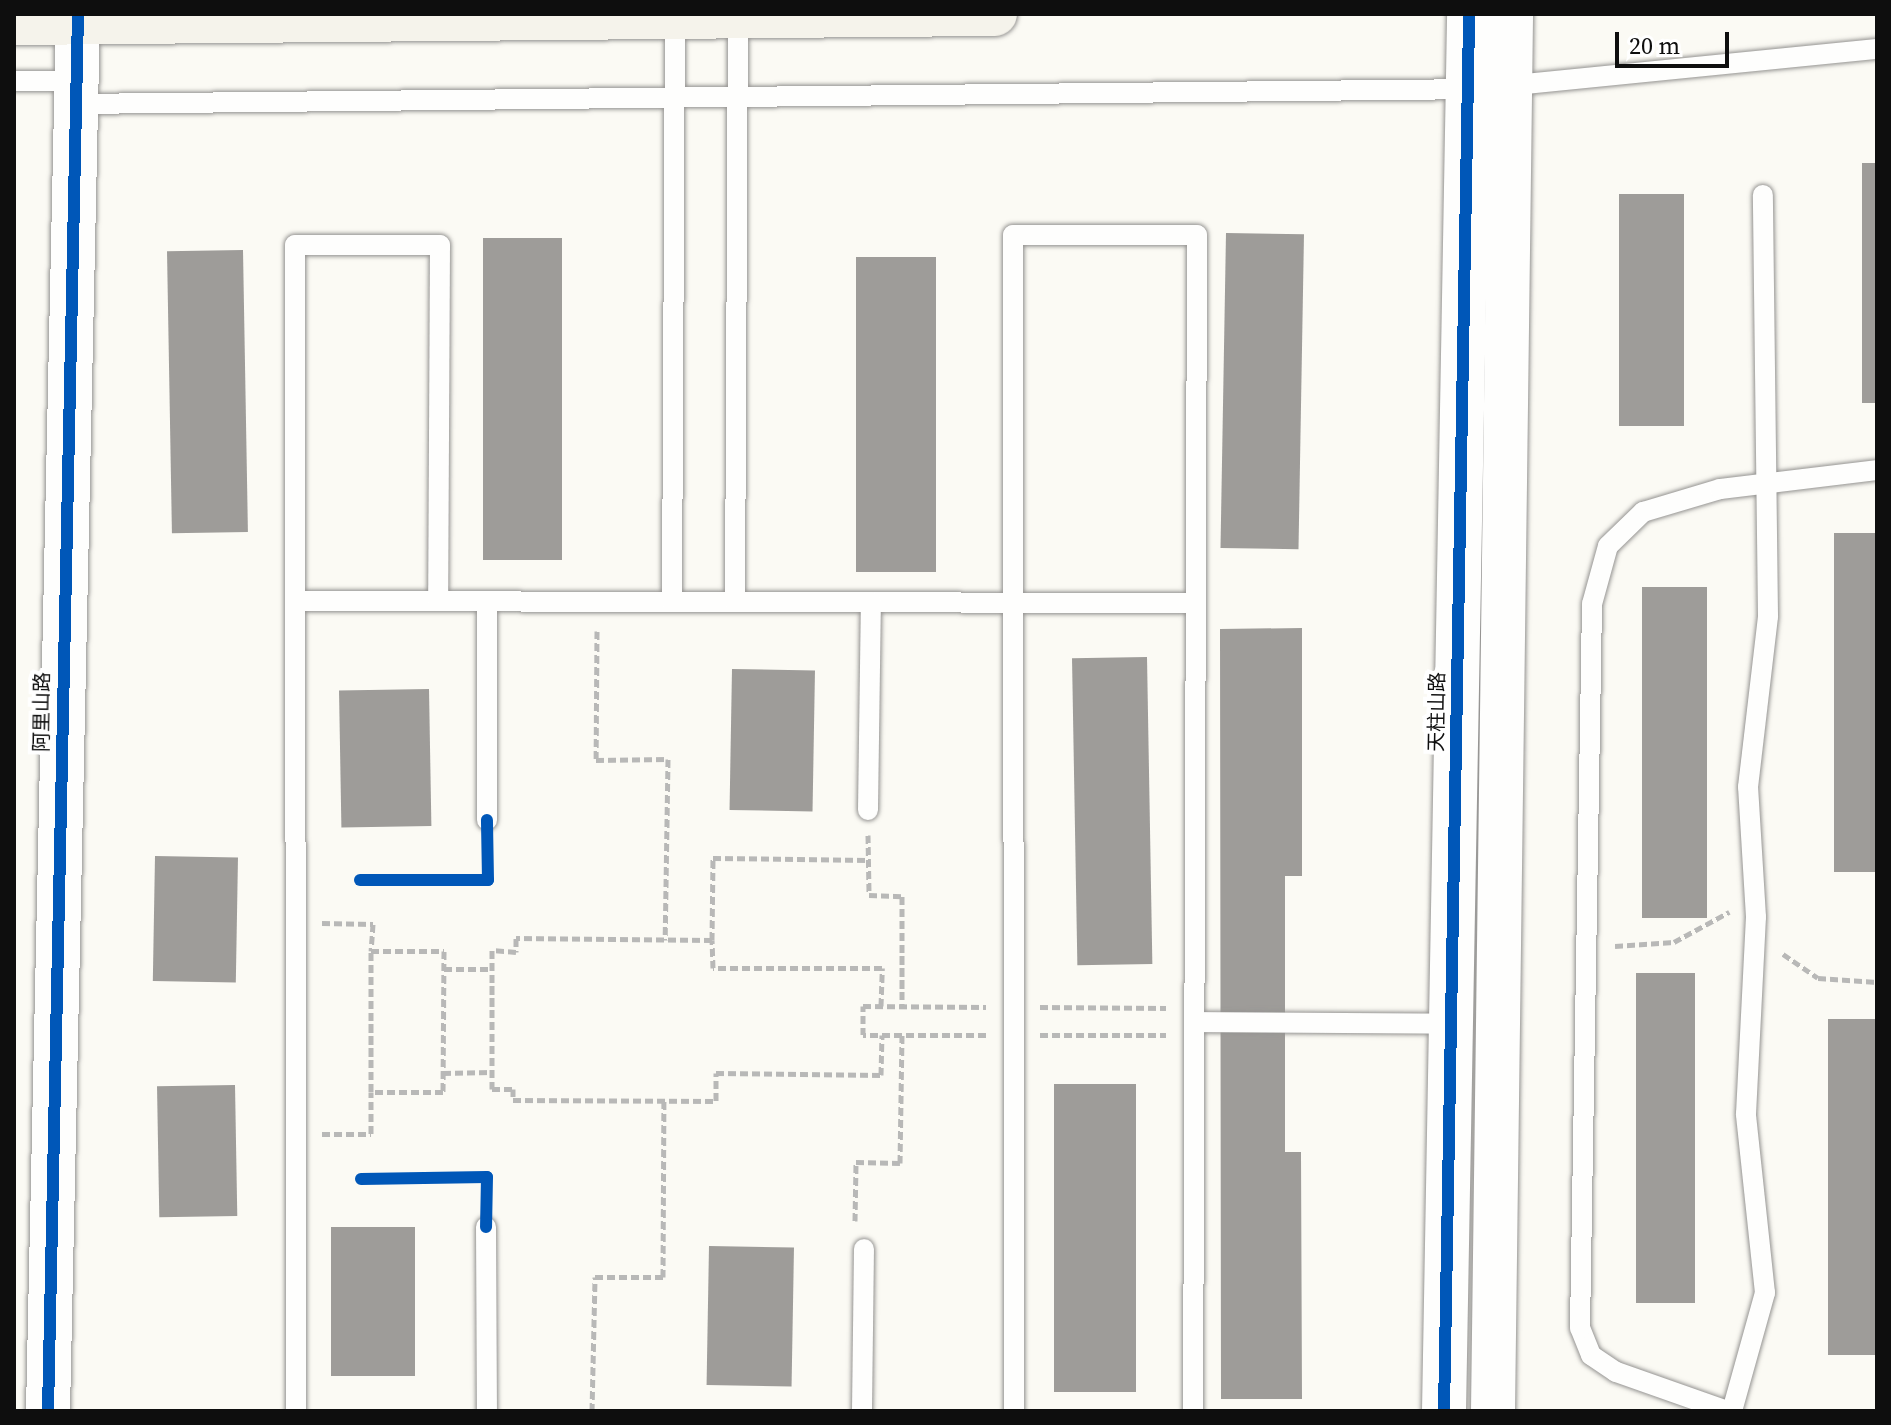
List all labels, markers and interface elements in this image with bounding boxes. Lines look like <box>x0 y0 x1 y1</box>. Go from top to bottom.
scale bar <box>1619 16 1733 66</box>
text: 20 m <box>1629 29 1680 62</box>
street label: 阿里山路 <box>29 672 55 752</box>
street label: 天柱山路 <box>1424 672 1450 752</box>

